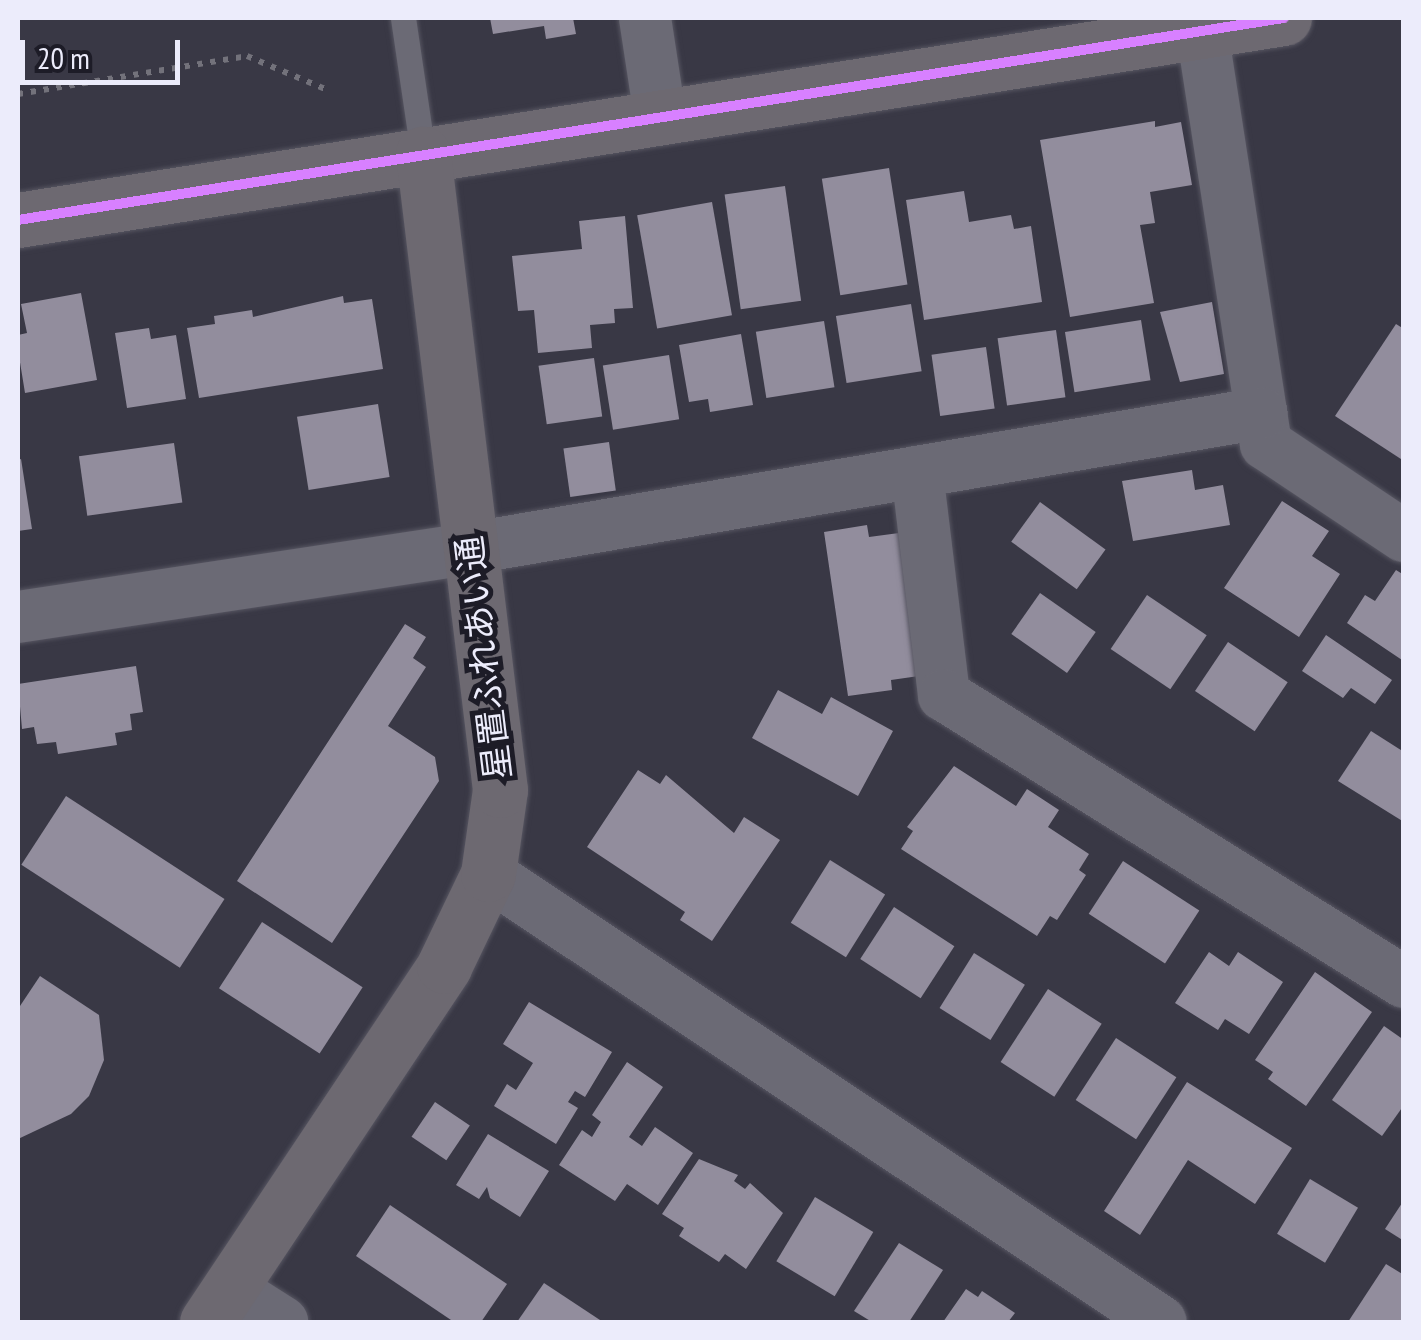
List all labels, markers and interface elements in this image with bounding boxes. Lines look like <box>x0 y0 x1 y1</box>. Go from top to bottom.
scale bar <box>25 20 185 82</box>
text: 20 m <box>37 38 90 77</box>
street label: 星置ふれあい通 <box>447 534 519 782</box>

